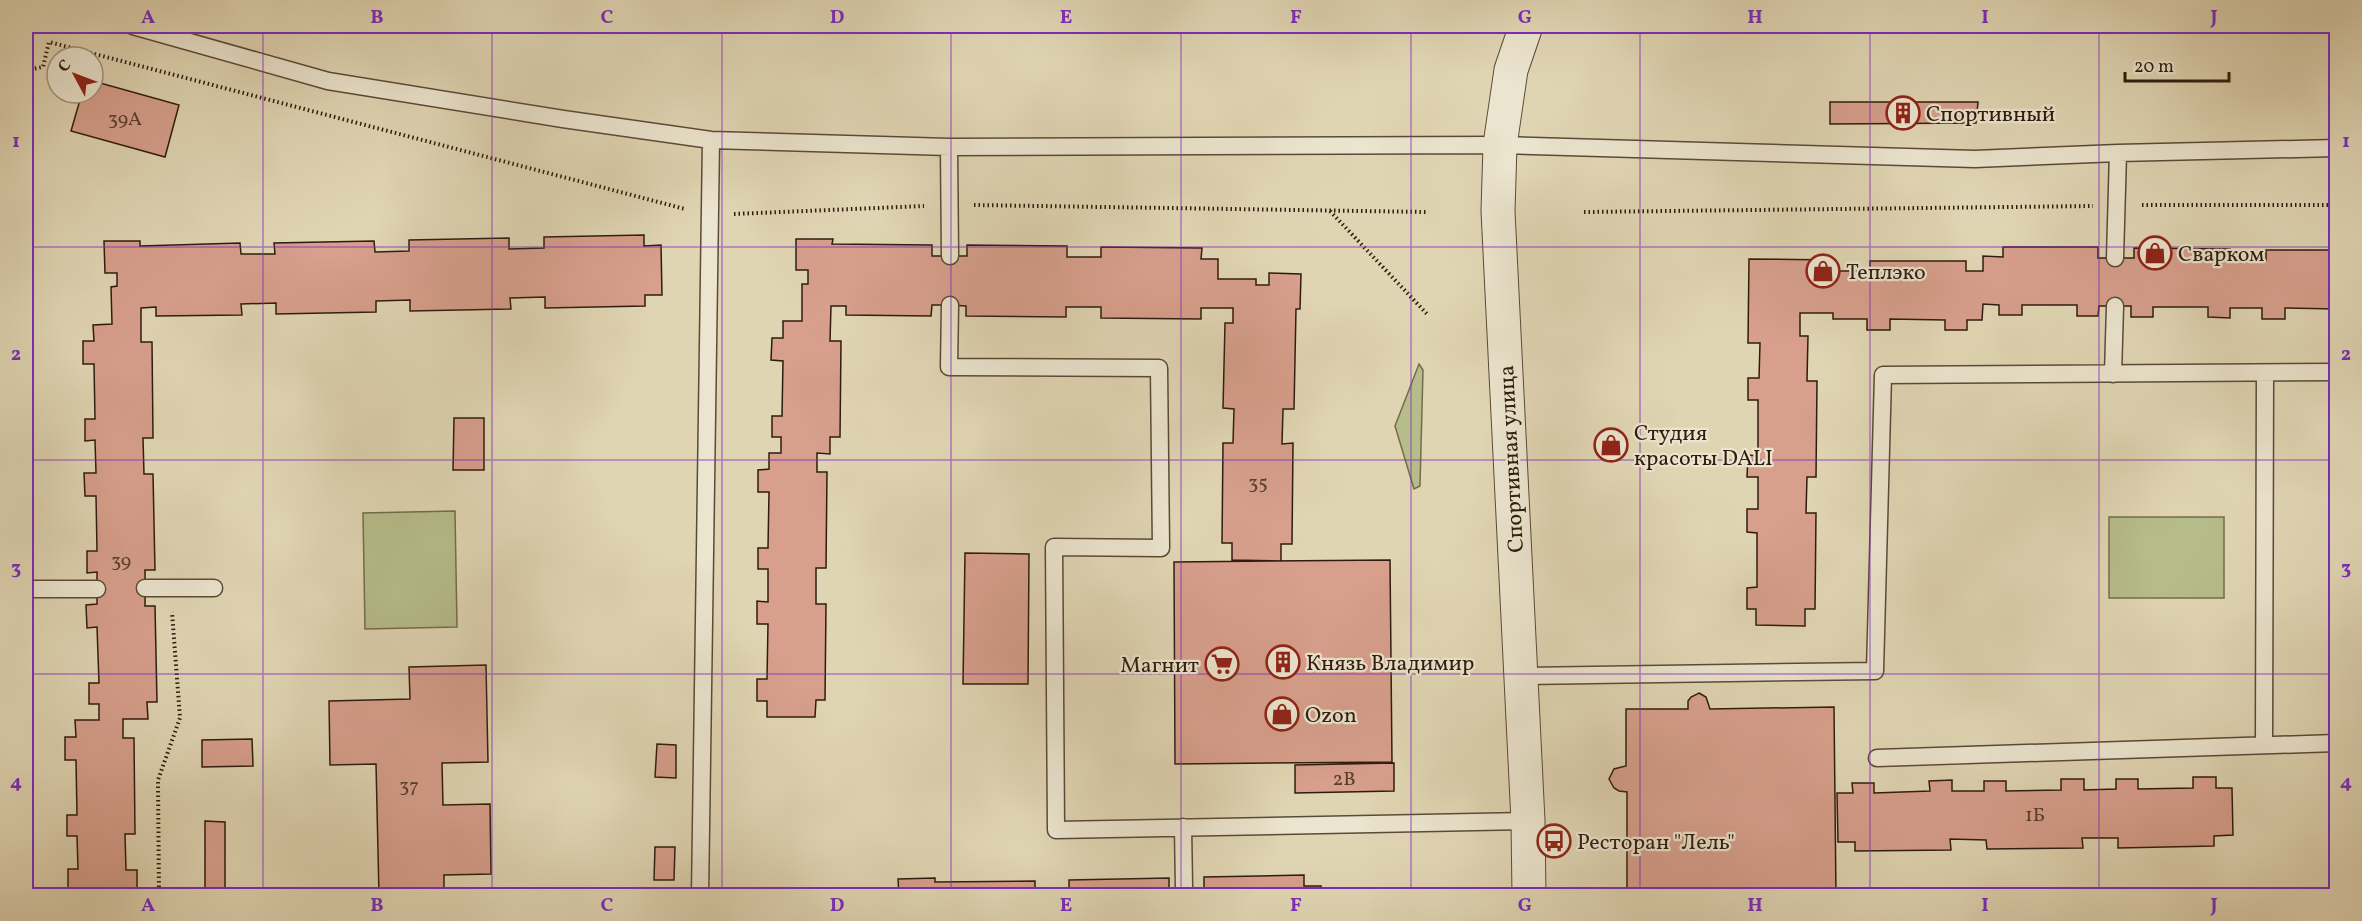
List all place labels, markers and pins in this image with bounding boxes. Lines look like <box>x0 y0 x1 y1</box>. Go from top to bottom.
building icon: Спортивный <box>1885 95 1921 131</box>
place label: Спортивный <box>1926 100 2055 131</box>
shop icon: Сварком <box>2137 235 2173 271</box>
place label: Сварком <box>2178 240 2264 271</box>
shop icon: Теплэко <box>1805 253 1841 289</box>
place label: Теплэко <box>1846 258 1926 289</box>
place label: Студия красоты DALI <box>1634 419 1773 475</box>
shop icon: Студия красоты DALI <box>1593 427 1629 463</box>
building icon: Князь Владимир <box>1265 644 1301 680</box>
supermarket icon: Магнит <box>1204 646 1240 682</box>
place label: Князь Владимир <box>1306 649 1474 680</box>
place label: Магнит <box>1120 651 1199 682</box>
shop icon: Ozon <box>1264 696 1300 732</box>
place label: Ozon <box>1305 701 1357 732</box>
bus stop icon: Ресторан "Лель" <box>1536 823 1572 859</box>
place label: Ресторан "Лель" <box>1577 828 1735 859</box>

